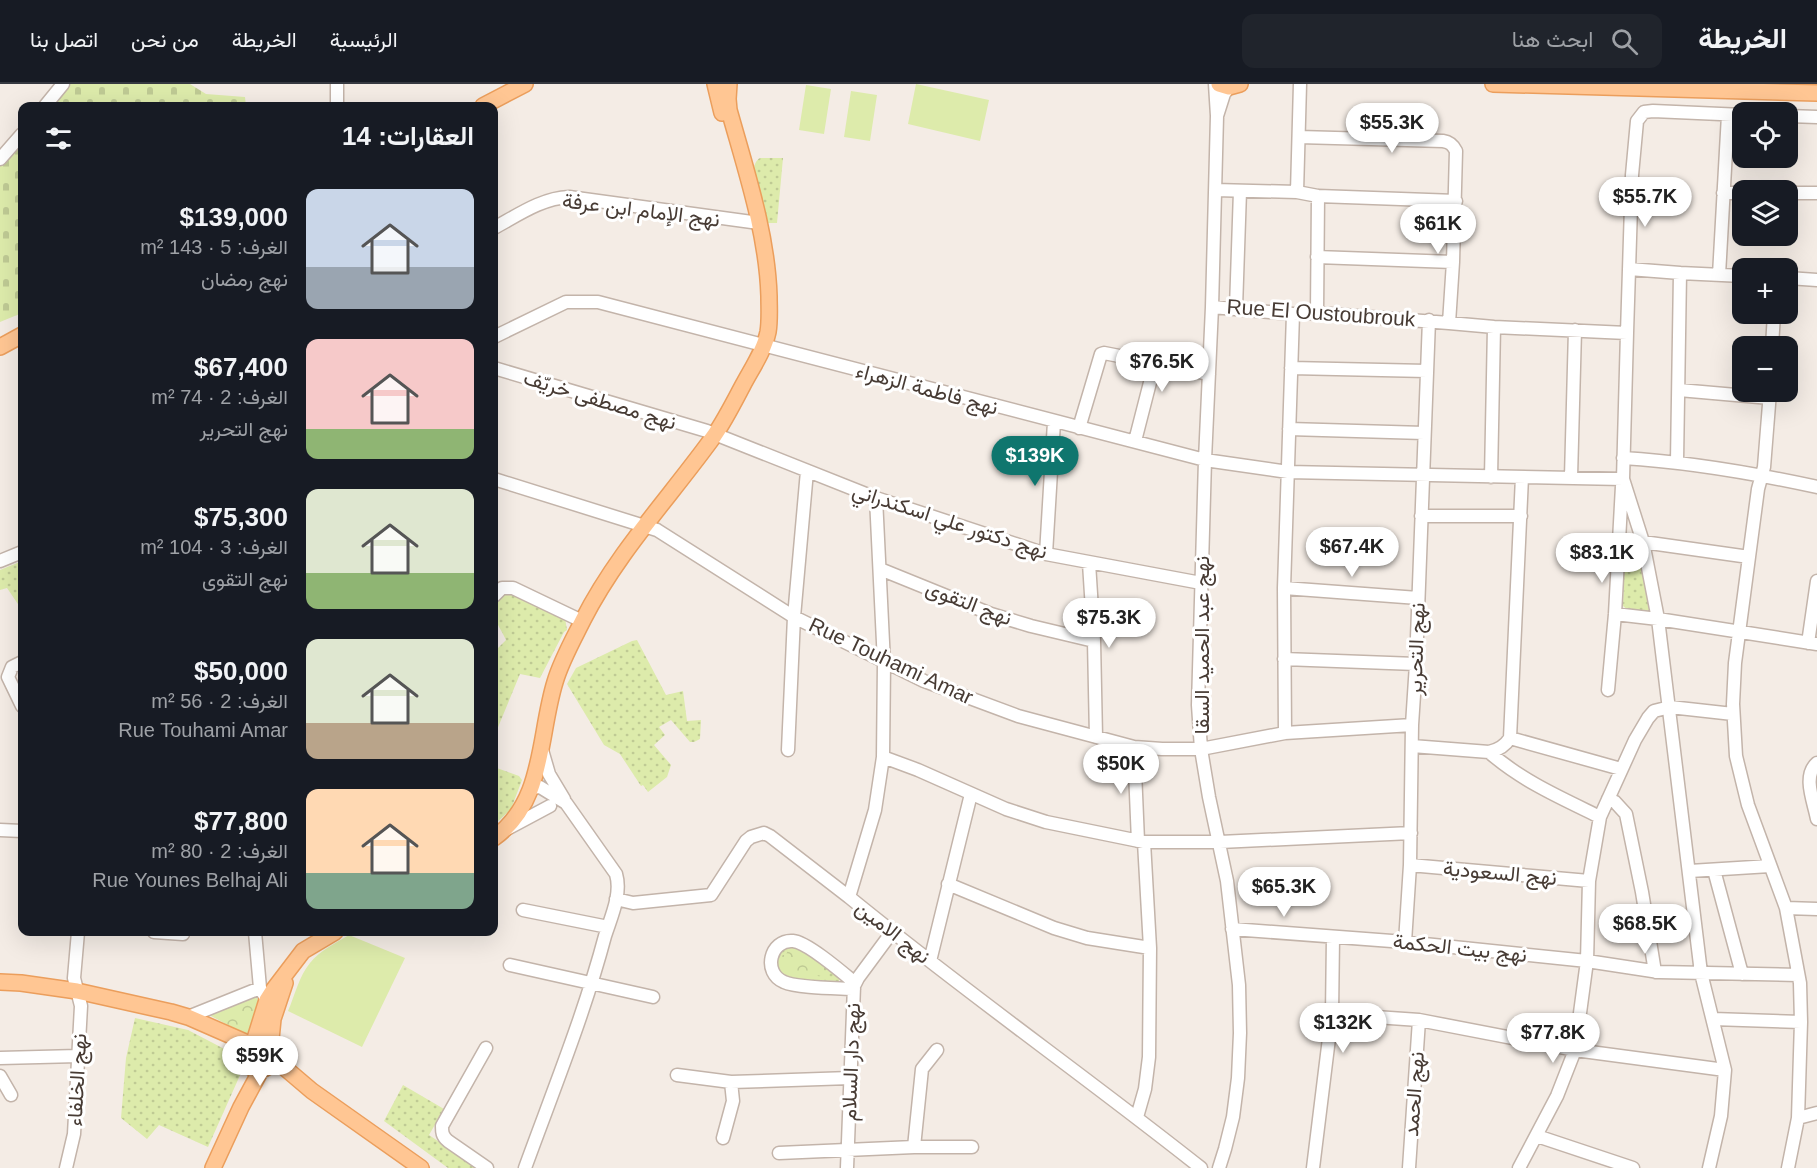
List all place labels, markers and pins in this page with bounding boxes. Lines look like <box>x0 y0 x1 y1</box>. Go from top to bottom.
pin: $55.3K <box>1343 103 1441 154</box>
pin: $55.7K <box>1596 177 1694 228</box>
pin: $61K <box>1402 204 1474 255</box>
pin: $76.5K <box>1113 342 1211 393</box>
pin: $139K <box>993 436 1077 487</box>
pin: $67.4K <box>1303 527 1401 578</box>
pin: $83.1K <box>1553 533 1651 584</box>
pin: $75.3K <box>1060 598 1158 649</box>
pin: $50K <box>1085 744 1157 795</box>
pin: $65.3K <box>1235 867 1333 918</box>
pin: $68.5K <box>1596 904 1694 955</box>
pin: $132K <box>1301 1003 1385 1054</box>
pin: $77.8K <box>1504 1013 1602 1064</box>
pin: $59K <box>224 1036 296 1087</box>

